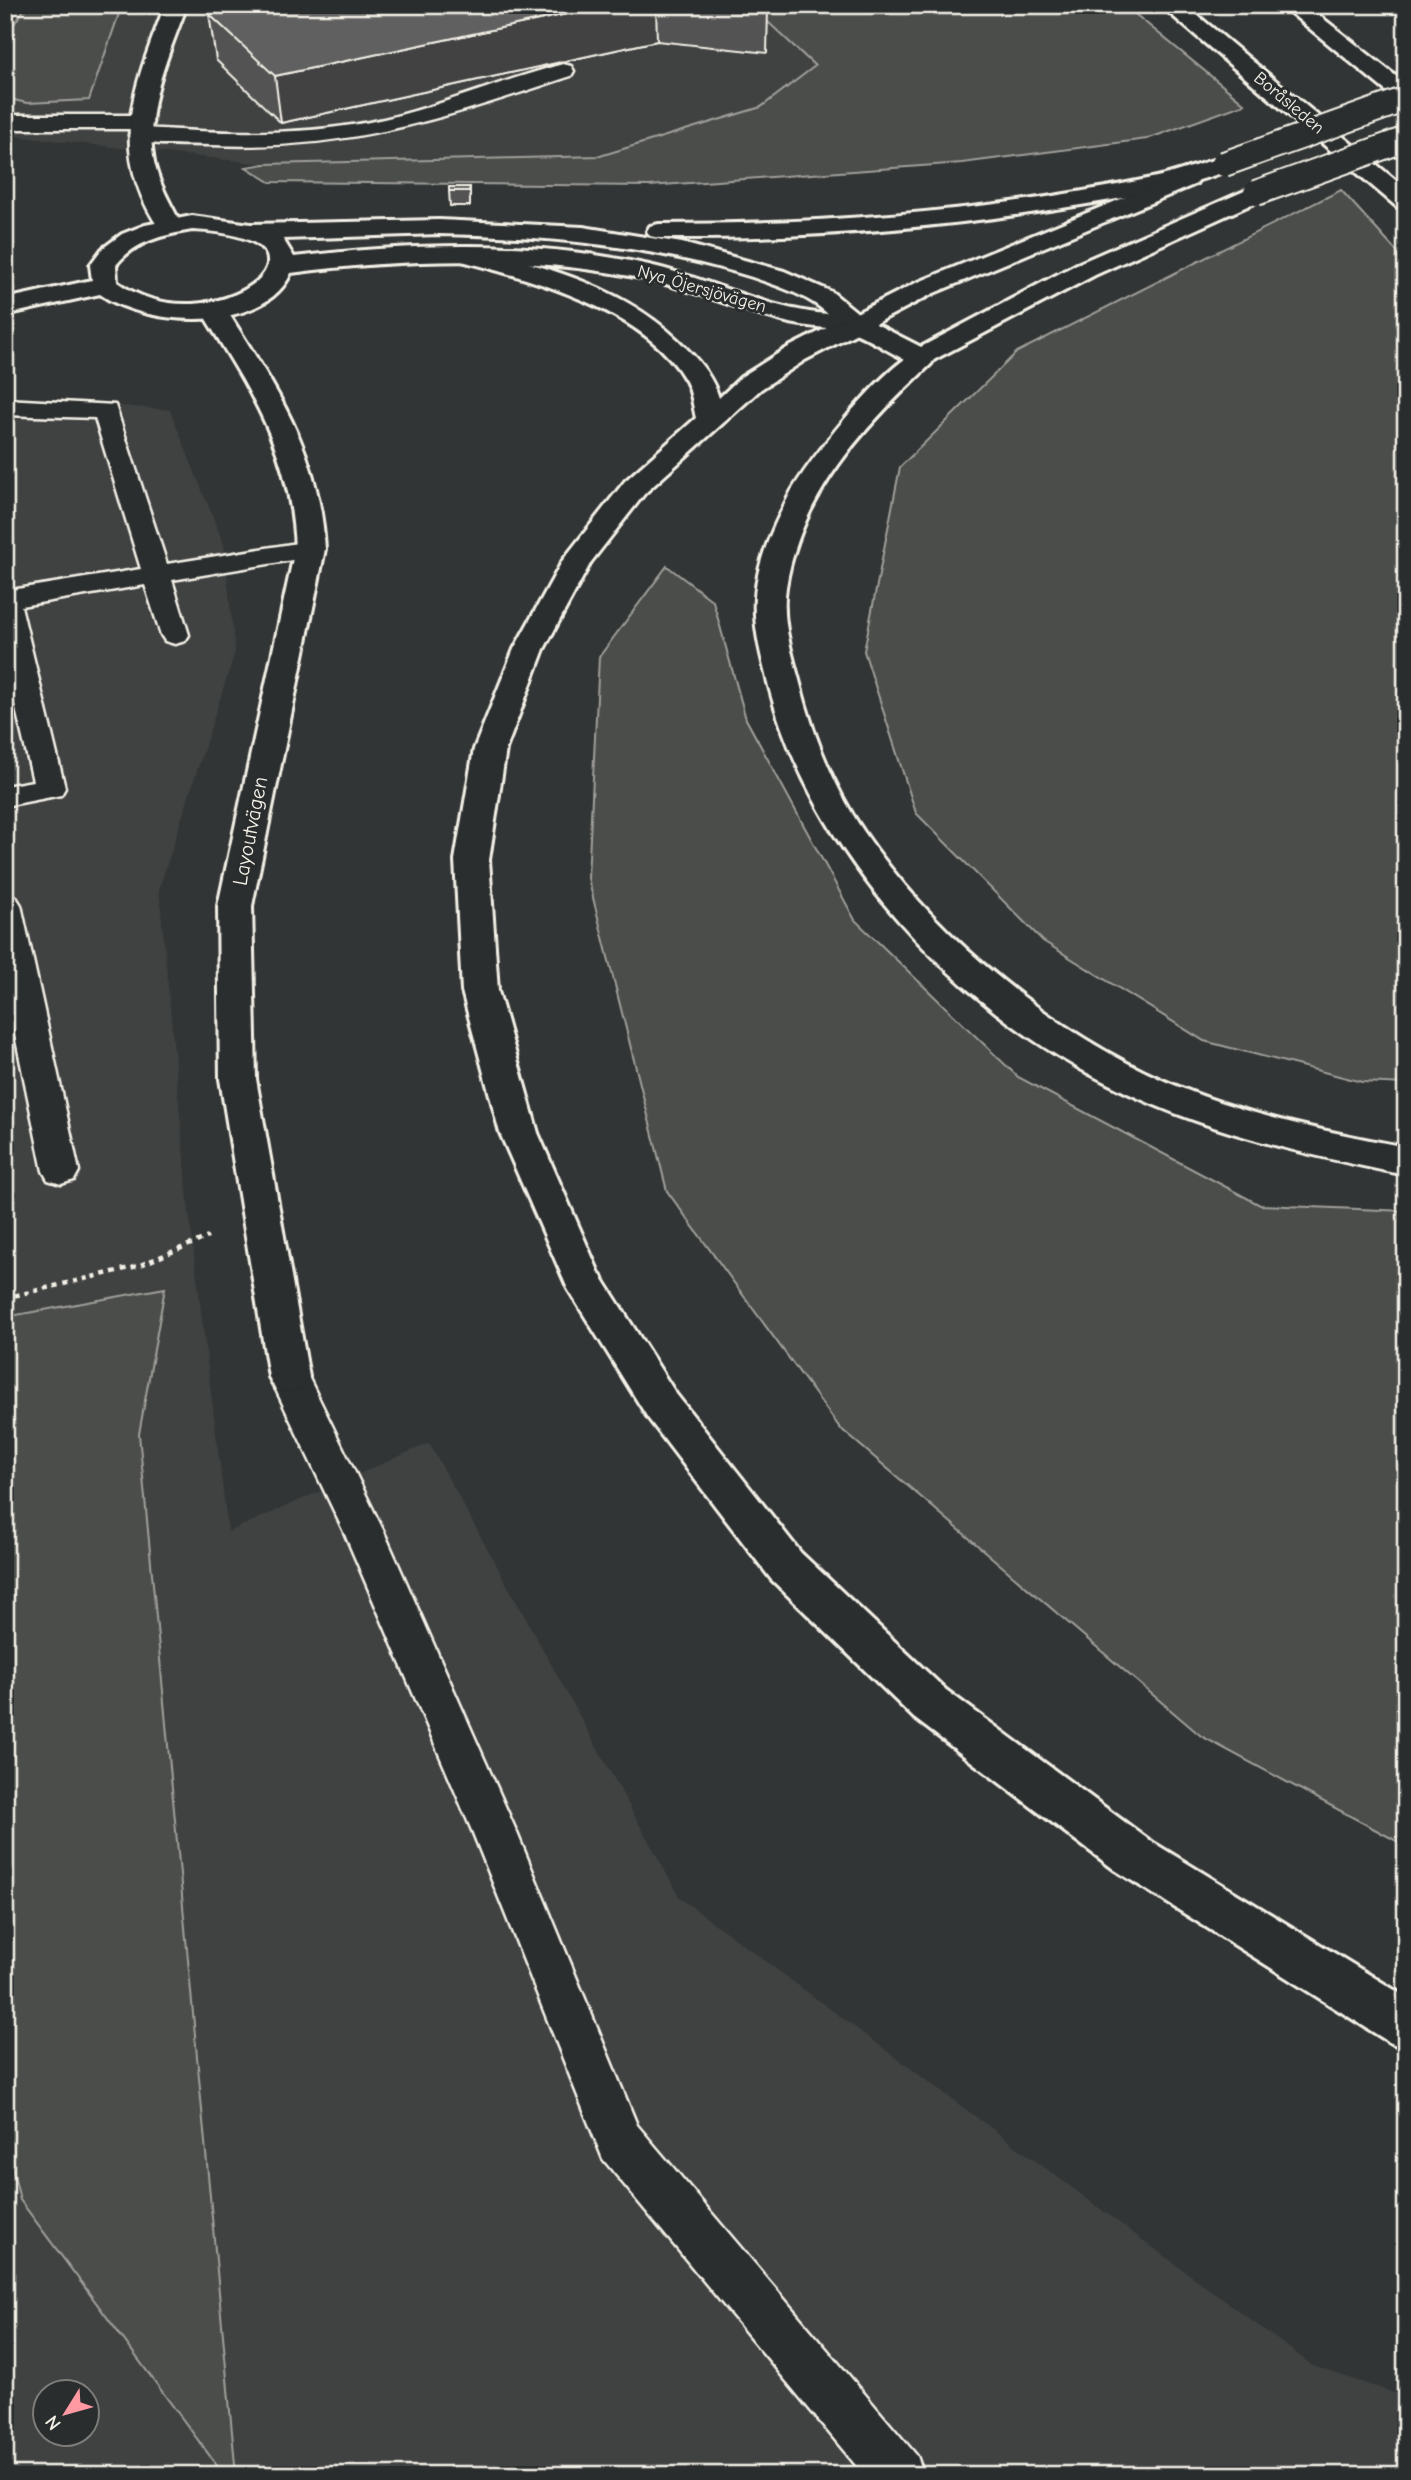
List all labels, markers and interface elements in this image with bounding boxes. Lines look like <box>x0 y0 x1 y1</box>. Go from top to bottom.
street label: Boråsleden <box>1249 67 1329 139</box>
street label: Nya Öjersjövägen <box>635 261 769 317</box>
street label: Layoutvägen <box>228 775 272 887</box>
north arrow <box>32 2378 102 2448</box>
text: N <box>41 2411 66 2434</box>

